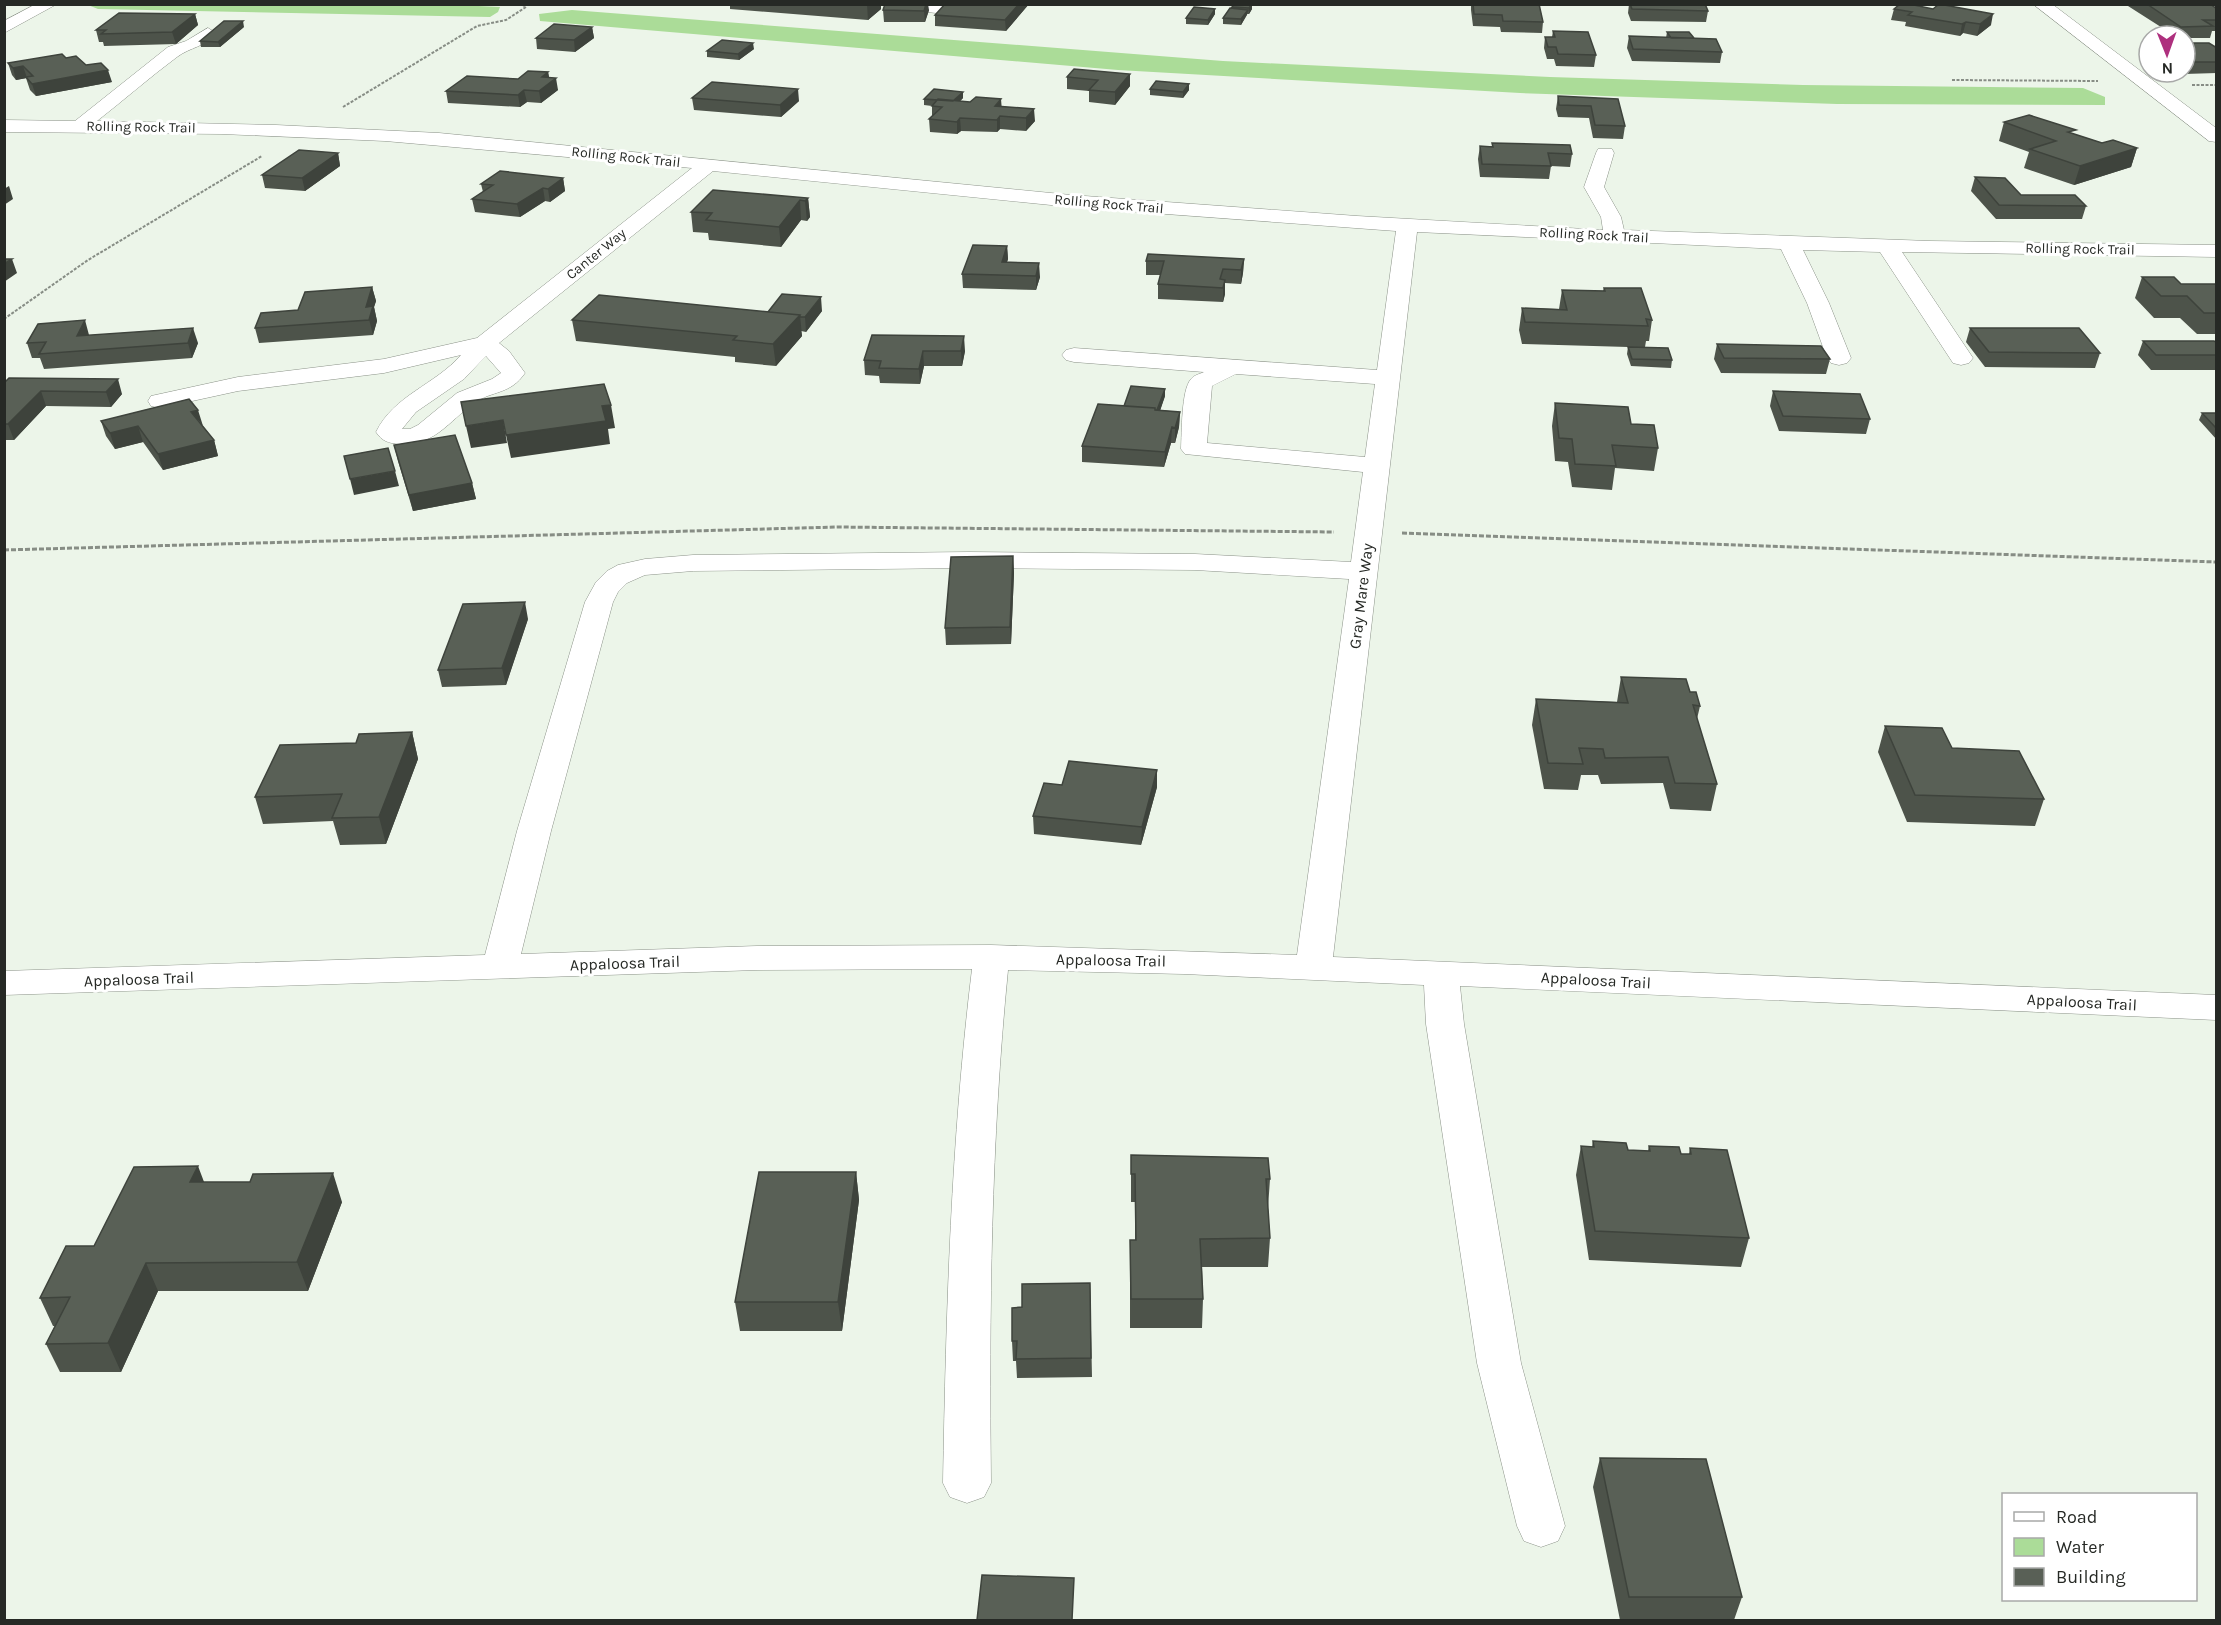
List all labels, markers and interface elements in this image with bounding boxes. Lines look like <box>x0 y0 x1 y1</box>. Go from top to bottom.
north arrow <box>2137 24 2197 84</box>
text: N <box>2161 59 2173 78</box>
street label: Rolling Rock Trail <box>86 118 196 136</box>
street label: Rolling Rock Trail <box>571 143 681 171</box>
street label: Rolling Rock Trail <box>1054 191 1164 217</box>
street label: Canter Way <box>563 224 630 283</box>
street label: Rolling Rock Trail <box>1539 224 1649 246</box>
street label: Rolling Rock Trail <box>2025 240 2135 258</box>
street label: Gray Mare Way <box>1345 542 1377 650</box>
street label: Appaloosa Trail <box>1056 950 1166 970</box>
street label: Appaloosa Trail <box>570 952 680 974</box>
street label: Appaloosa Trail <box>84 968 194 990</box>
street label: Appaloosa Trail <box>1540 968 1652 992</box>
street label: Appaloosa Trail <box>2026 990 2138 1014</box>
legend <box>2002 1493 2197 1601</box>
text: Road <box>2056 1506 2097 1528</box>
text: Water <box>2056 1536 2104 1558</box>
text: Building <box>2056 1566 2126 1588</box>

